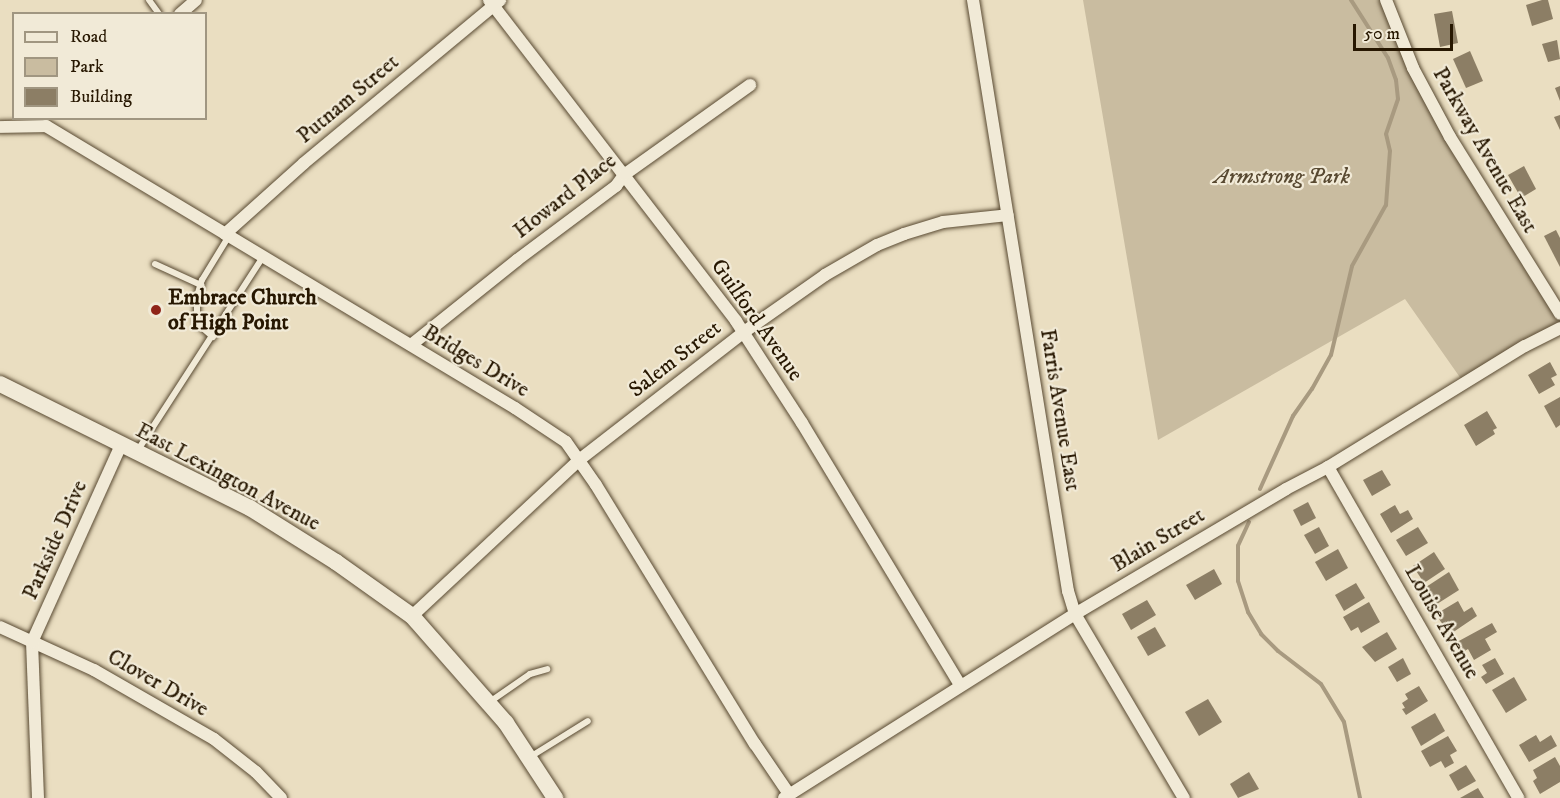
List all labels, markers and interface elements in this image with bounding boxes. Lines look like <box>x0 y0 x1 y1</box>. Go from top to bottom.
legend <box>12 12 207 120</box>
scale bar <box>1356 12 1456 50</box>
text: 50 m <box>1364 23 1400 45</box>
text: Road <box>70 26 107 48</box>
street label: Putnam Street <box>292 49 404 149</box>
text: Park <box>70 56 104 78</box>
street label: Parkway Avenue East <box>1427 62 1543 238</box>
text: Building <box>70 86 132 108</box>
street label: Howard Place <box>508 148 622 244</box>
park label: Armstrong Park <box>1214 164 1350 190</box>
street label: Guilford Avenue <box>705 254 809 386</box>
place label: Embrace Church of High Point <box>168 284 317 336</box>
marker: Embrace Church of High Point <box>149 303 163 317</box>
street label: Salem Street <box>624 315 726 403</box>
street label: Bridges Drive <box>418 319 534 403</box>
street label: Farris Avenue East <box>1034 327 1086 493</box>
street label: East Lexington Avenue <box>131 417 325 537</box>
street label: Parkside Drive <box>17 476 93 604</box>
street label: Blain Street <box>1107 502 1209 578</box>
street label: Louise Avenue <box>1399 560 1485 684</box>
street label: Clover Drive <box>103 643 213 723</box>

